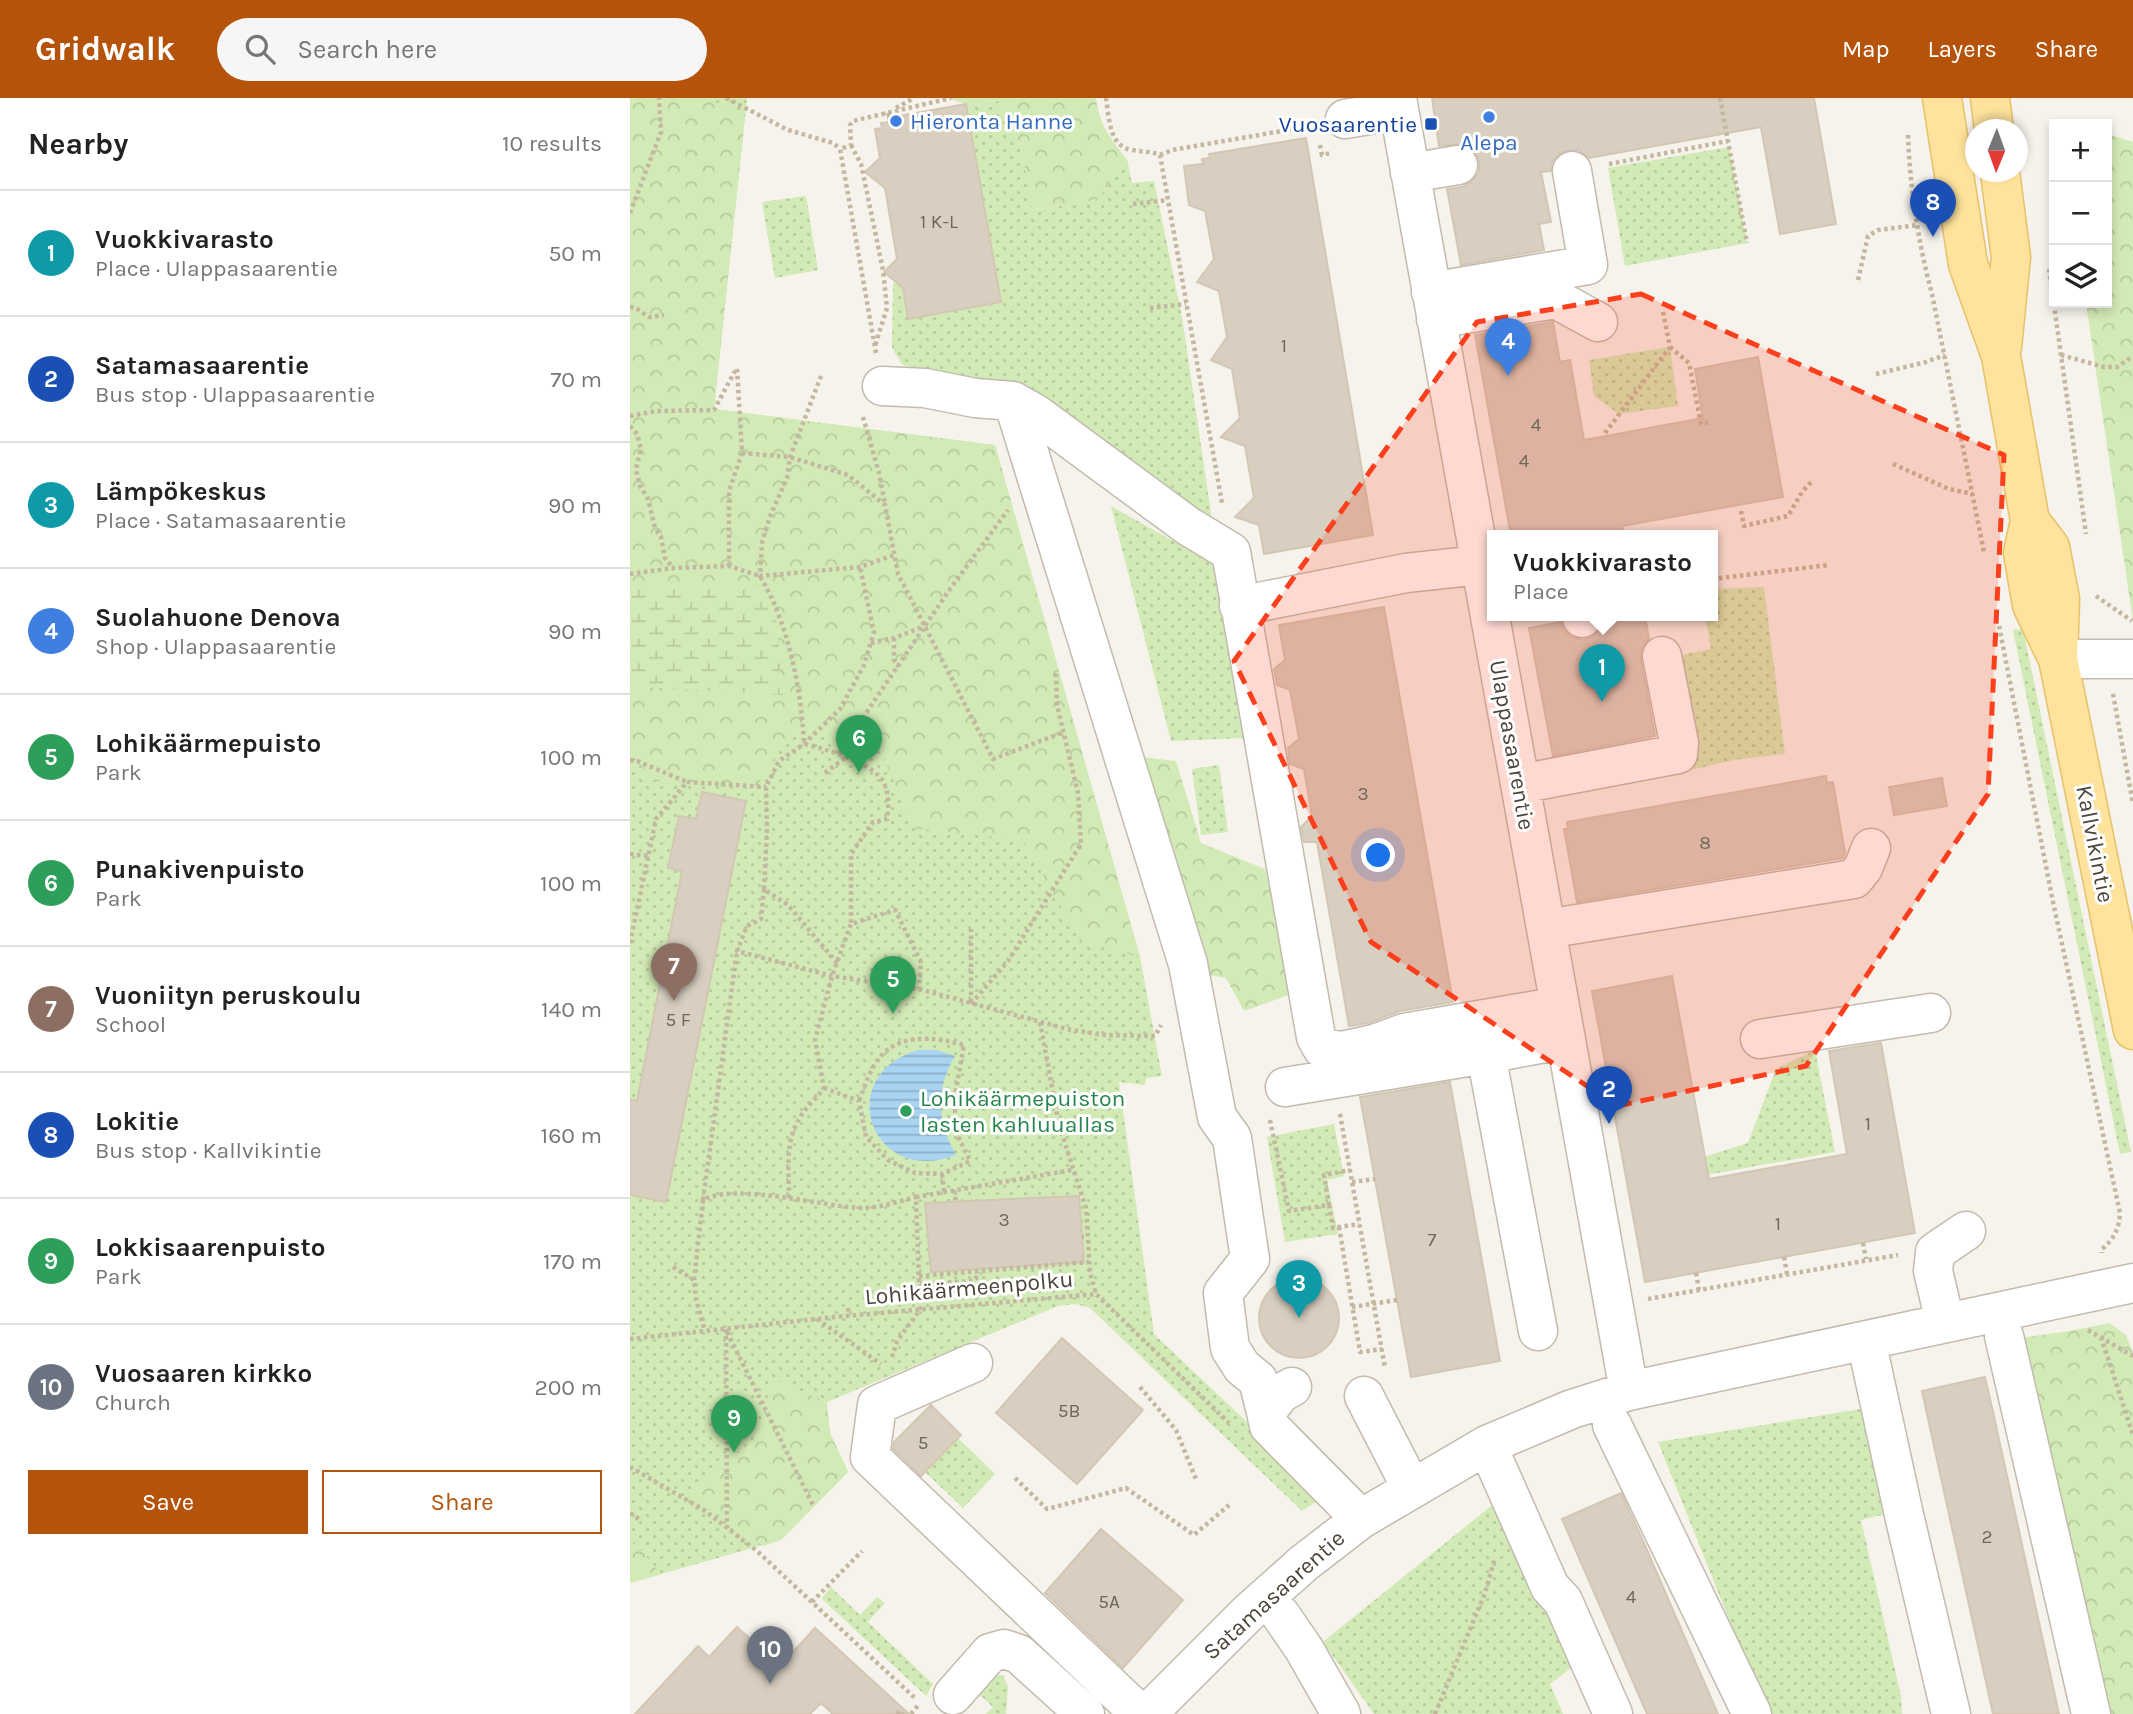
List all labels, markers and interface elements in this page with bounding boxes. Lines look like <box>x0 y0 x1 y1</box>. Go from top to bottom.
search box <box>217 18 707 81</box>
text: Gridwalk <box>35 30 175 68</box>
icon: search <box>241 30 279 68</box>
text: Search here <box>297 34 437 65</box>
text: Map <box>1842 35 1890 63</box>
text: Layers <box>1928 35 1997 63</box>
text: Share <box>2035 35 2098 63</box>
place label: Hieronta Hanne <box>910 108 1073 135</box>
marker: Alepa <box>1481 109 1497 125</box>
place label: Vuosaarentie <box>1279 111 1417 138</box>
marker: Hieronta Hanne <box>888 113 904 129</box>
marker: Vuosaarentie <box>1423 116 1439 132</box>
north arrow <box>1965 119 2028 182</box>
map controls <box>2049 119 2112 308</box>
button: + <box>2049 119 2112 182</box>
text: Nearby <box>28 126 128 162</box>
place label: Alepa <box>1460 129 1518 156</box>
text: 10 results <box>502 130 602 157</box>
pin: 8 <box>1910 179 1956 237</box>
button: − <box>2049 182 2112 245</box>
house number: 1 K-L <box>920 211 958 233</box>
text: Vuokkivarasto <box>95 224 274 255</box>
text: 1 <box>47 240 55 267</box>
text: 50 m <box>548 240 602 267</box>
button: layers <box>2049 245 2112 308</box>
text: Place · Ulappasaarentie <box>95 255 338 282</box>
pin: 4 <box>1485 318 1531 376</box>
house number: 1 <box>1281 335 1287 357</box>
text: Satamasaarentie <box>95 350 309 381</box>
text: 2 <box>44 366 58 393</box>
text: 70 m <box>551 366 602 393</box>
text: Bus stop · Ulappasaarentie <box>95 381 375 408</box>
house number: 4 <box>1531 414 1542 436</box>
house number: 4 <box>1519 450 1530 472</box>
text: Lämpökeskus <box>95 476 267 507</box>
text: 3 <box>44 492 58 519</box>
text: 90 m <box>548 492 602 519</box>
text: Place · Satamasaarentie <box>95 507 346 534</box>
popup <box>1487 530 1718 621</box>
text: Vuokkivarasto <box>1513 547 1692 578</box>
text: Place <box>1513 578 1569 605</box>
text: Suolahuone Denova <box>95 602 341 633</box>
text: 4 <box>44 618 58 645</box>
text: 90 m <box>548 618 602 645</box>
text: Shop · Ulappasaarentie <box>95 633 336 660</box>
pin: 1 <box>1579 644 1625 702</box>
street label: Ulappasaarentie <box>1484 658 1540 832</box>
pin: 6 <box>836 715 882 773</box>
text: Lohikäärmepuisto <box>95 728 321 759</box>
text: 5 <box>44 744 58 771</box>
text: 100 m <box>540 744 602 771</box>
text: Park <box>95 759 142 786</box>
house number: 3 <box>1357 783 1369 805</box>
street label: Kallvikintie <box>2070 783 2120 905</box>
house number: 8 <box>1699 832 1711 854</box>
your location <box>1361 838 1395 872</box>
text: Punakivenpuisto <box>95 854 305 885</box>
text: 6 <box>44 870 58 897</box>
text: 100 m <box>540 870 602 897</box>
text: Park <box>95 885 142 912</box>
pin: 7 <box>651 943 697 1001</box>
pin: 5 <box>870 956 916 1014</box>
text: Vuoniityn peruskoulu <box>95 980 362 1011</box>
text: 7 <box>45 996 57 1023</box>
text: 140 m <box>541 996 602 1023</box>
house number: 5 F <box>665 1009 691 1031</box>
text: School <box>95 1011 166 1038</box>
pin: 2 <box>1586 1066 1632 1124</box>
place label: Lohikäärmepuiston lasten kahluuallas <box>920 1085 1125 1138</box>
marker: Lohikäärmepuiston lasten kahluuallas <box>898 1103 914 1119</box>
text: Lokitie <box>95 1106 179 1137</box>
house number: 1 <box>1865 1113 1871 1135</box>
text: 8 <box>44 1122 58 1149</box>
text: 160 m <box>541 1122 602 1149</box>
text: Bus stop · Kallvikintie <box>95 1137 321 1164</box>
house number: 3 <box>998 1209 1010 1231</box>
house number: 1 <box>1775 1213 1781 1235</box>
house number: 7 <box>1428 1229 1437 1251</box>
text: Lokkisaarenpuisto <box>95 1232 326 1263</box>
text: 9 <box>44 1248 58 1275</box>
text: 170 m <box>543 1248 602 1275</box>
pin: 3 <box>1276 1260 1322 1318</box>
text: Park <box>95 1263 142 1290</box>
street label: Lohikäärmeenpolku <box>864 1265 1074 1311</box>
text: Vuosaaren kirkko <box>95 1358 312 1389</box>
text: 10 <box>40 1374 62 1401</box>
text: 200 m <box>534 1374 602 1401</box>
text: Church <box>95 1389 171 1416</box>
pin: 9 <box>711 1395 757 1453</box>
house number: 5B <box>1058 1400 1080 1422</box>
house number: 5 <box>918 1432 928 1454</box>
button: Save <box>28 1470 308 1534</box>
button: Share <box>322 1470 602 1534</box>
street label: Satamasaarentie <box>1198 1524 1350 1666</box>
house number: 2 <box>1981 1526 1993 1548</box>
house number: 4 <box>1626 1586 1637 1608</box>
house number: 5A <box>1098 1591 1120 1613</box>
pin: 10 <box>747 1626 793 1684</box>

